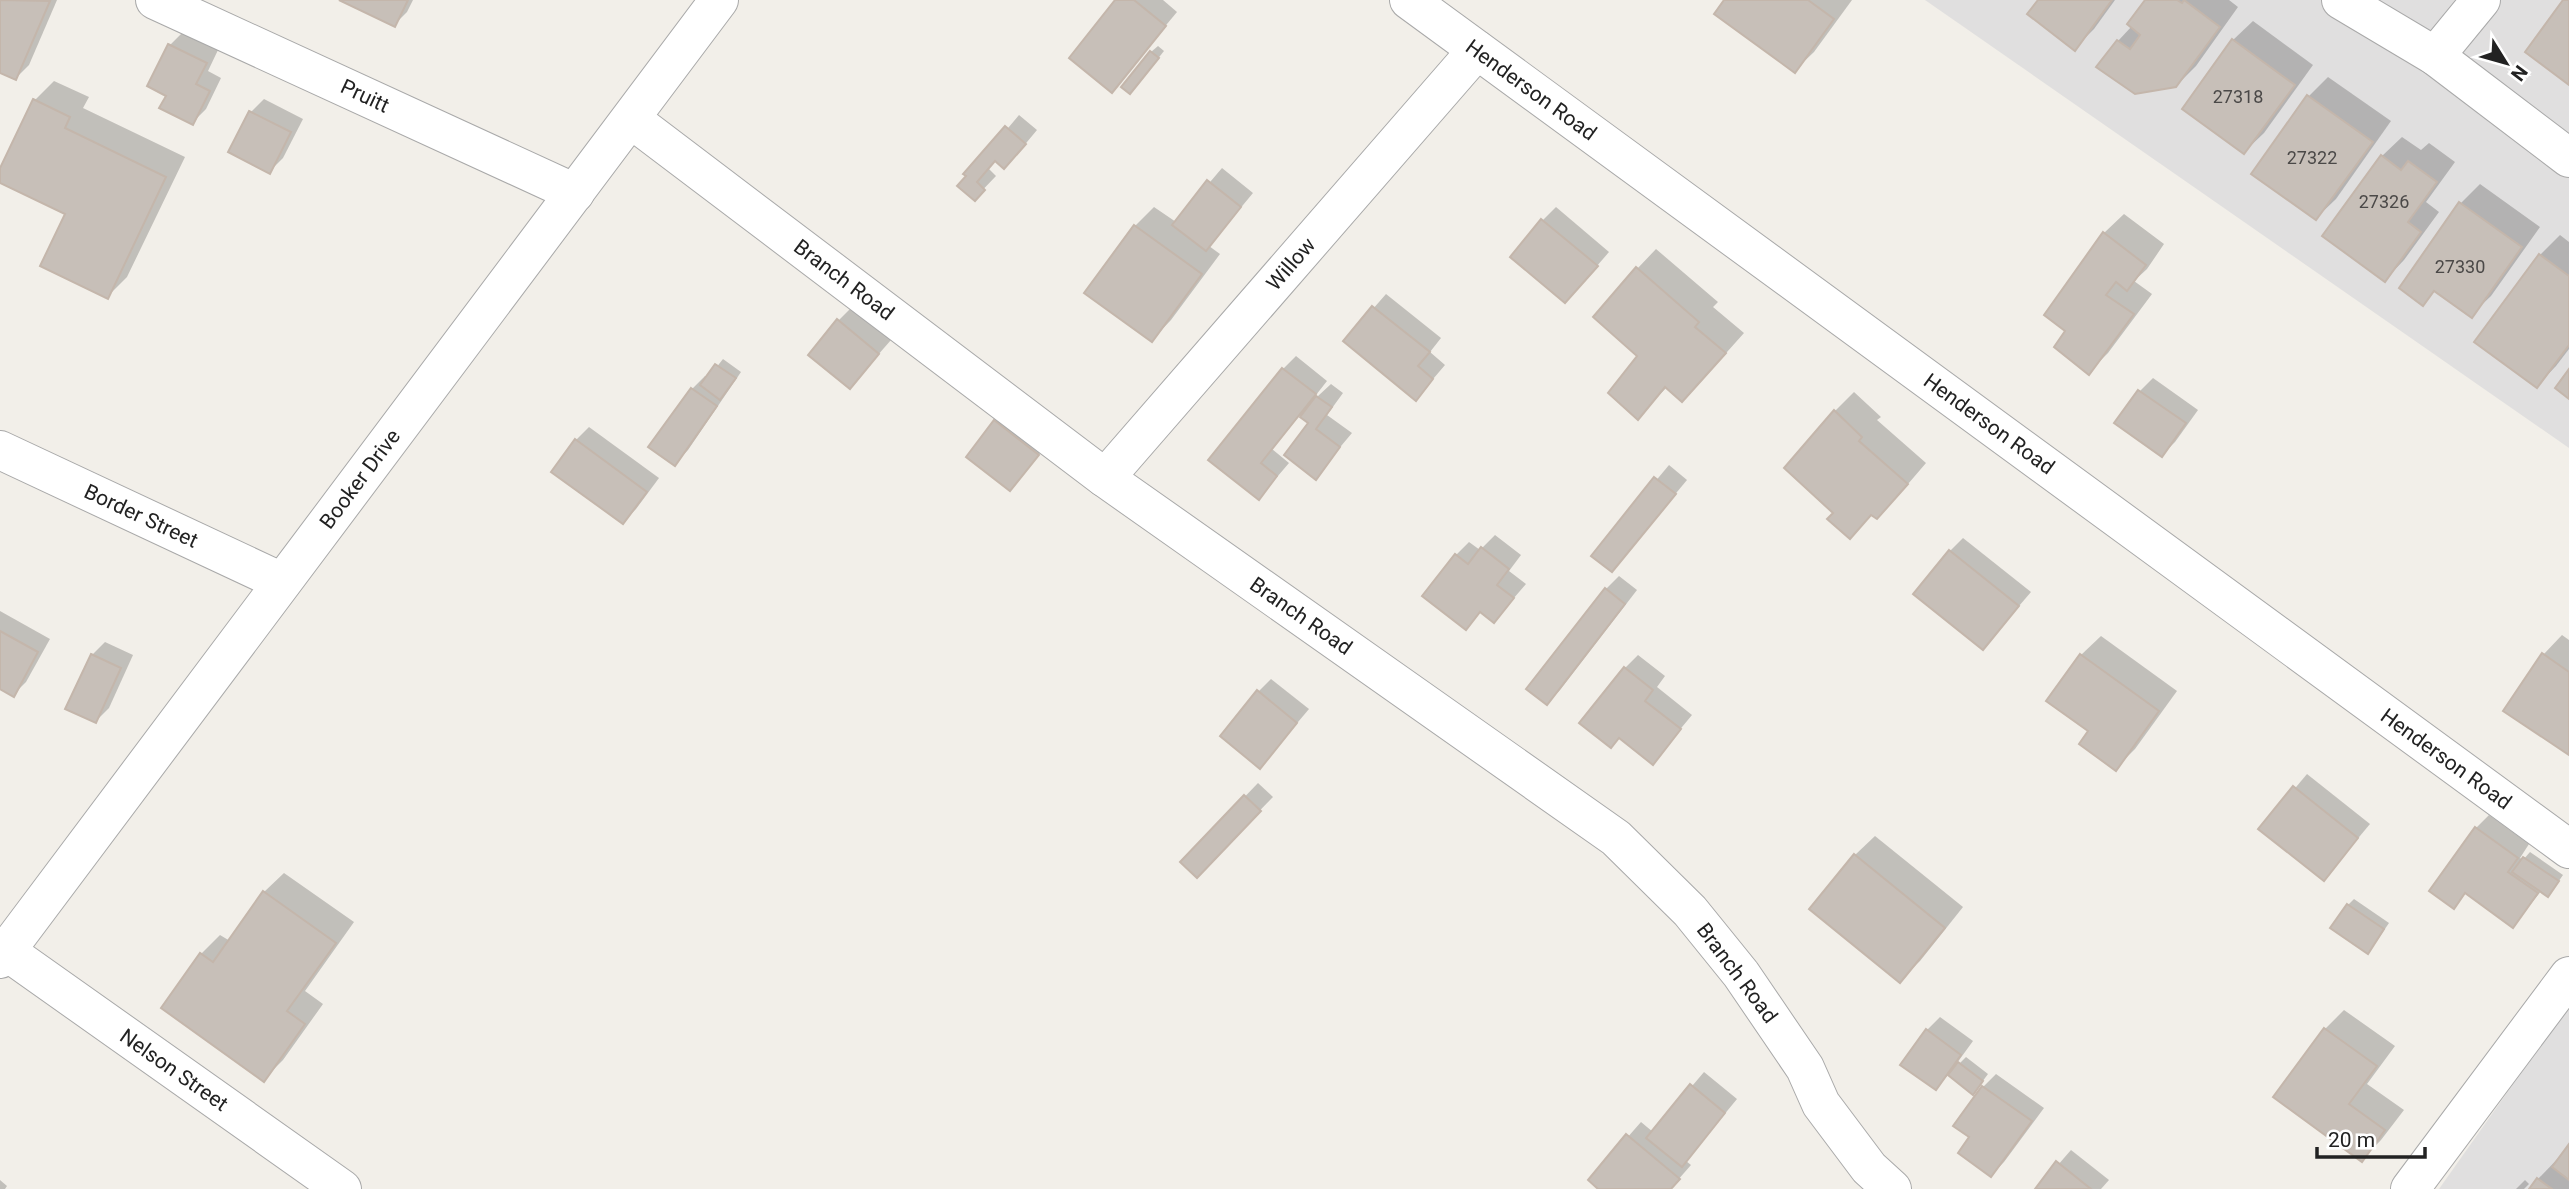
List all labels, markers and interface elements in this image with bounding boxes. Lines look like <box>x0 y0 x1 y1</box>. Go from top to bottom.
north arrow <box>2471 28 2541 98</box>
street label: Henderson Road <box>1461 35 1601 145</box>
text: N <box>2506 61 2532 85</box>
street label: Pruitt <box>337 74 393 118</box>
house number: 27318 <box>2213 86 2263 107</box>
house number: 27322 <box>2287 147 2337 168</box>
house number: 27326 <box>2359 191 2409 212</box>
street label: Willow <box>1262 233 1320 295</box>
street label: Branch Road <box>789 235 899 325</box>
house number: 27330 <box>2435 256 2485 277</box>
street label: Henderson Road <box>1919 369 2059 479</box>
street label: Booker Drive <box>315 425 405 533</box>
street label: Border Street <box>80 479 202 553</box>
street label: Branch Road <box>1245 572 1357 660</box>
street label: Henderson Road <box>2376 704 2516 814</box>
street label: Branch Road <box>1692 918 1782 1028</box>
street label: Nelson Street <box>115 1024 233 1116</box>
scale bar <box>2317 1116 2426 1160</box>
text: 20 m <box>2328 1128 2375 1152</box>

